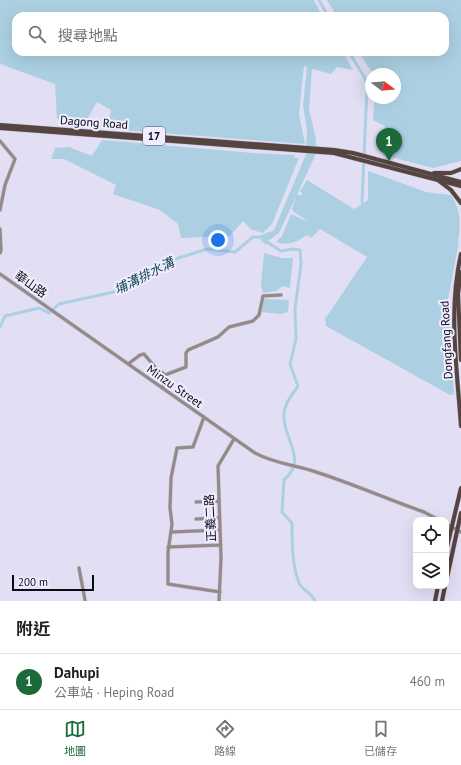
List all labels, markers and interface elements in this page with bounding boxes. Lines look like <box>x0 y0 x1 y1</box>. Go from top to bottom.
search box <box>12 12 449 56</box>
icon: search <box>26 23 48 45</box>
text: 搜尋地點 <box>58 26 118 45</box>
north arrow <box>365 68 401 104</box>
street label: Dagong Road <box>59 112 129 132</box>
road number: 17 <box>143 127 165 145</box>
pin: 1 <box>376 128 402 161</box>
your location <box>208 230 228 250</box>
water label: 埔溝排水溝 <box>111 253 179 298</box>
street label: 華山路 <box>12 268 50 300</box>
street label: Dongfang Road <box>436 300 456 380</box>
street label: Minzu Street <box>144 361 206 411</box>
street label: 正義二路 <box>201 494 219 542</box>
map controls <box>413 517 449 589</box>
button: locate <box>413 517 449 553</box>
button: layers <box>413 553 449 589</box>
scale bar <box>12 573 94 592</box>
text: 200 m <box>18 575 48 589</box>
text: 附近 <box>16 618 50 640</box>
text: Dahupi <box>54 663 100 682</box>
text: 1 <box>25 673 33 690</box>
text: 460 m <box>410 673 445 690</box>
text: 公車站 · Heping Road <box>54 684 174 701</box>
tab: 地圖 <box>64 718 86 758</box>
tab: 路線 <box>214 718 236 758</box>
tab: 已儲存 <box>364 718 397 758</box>

